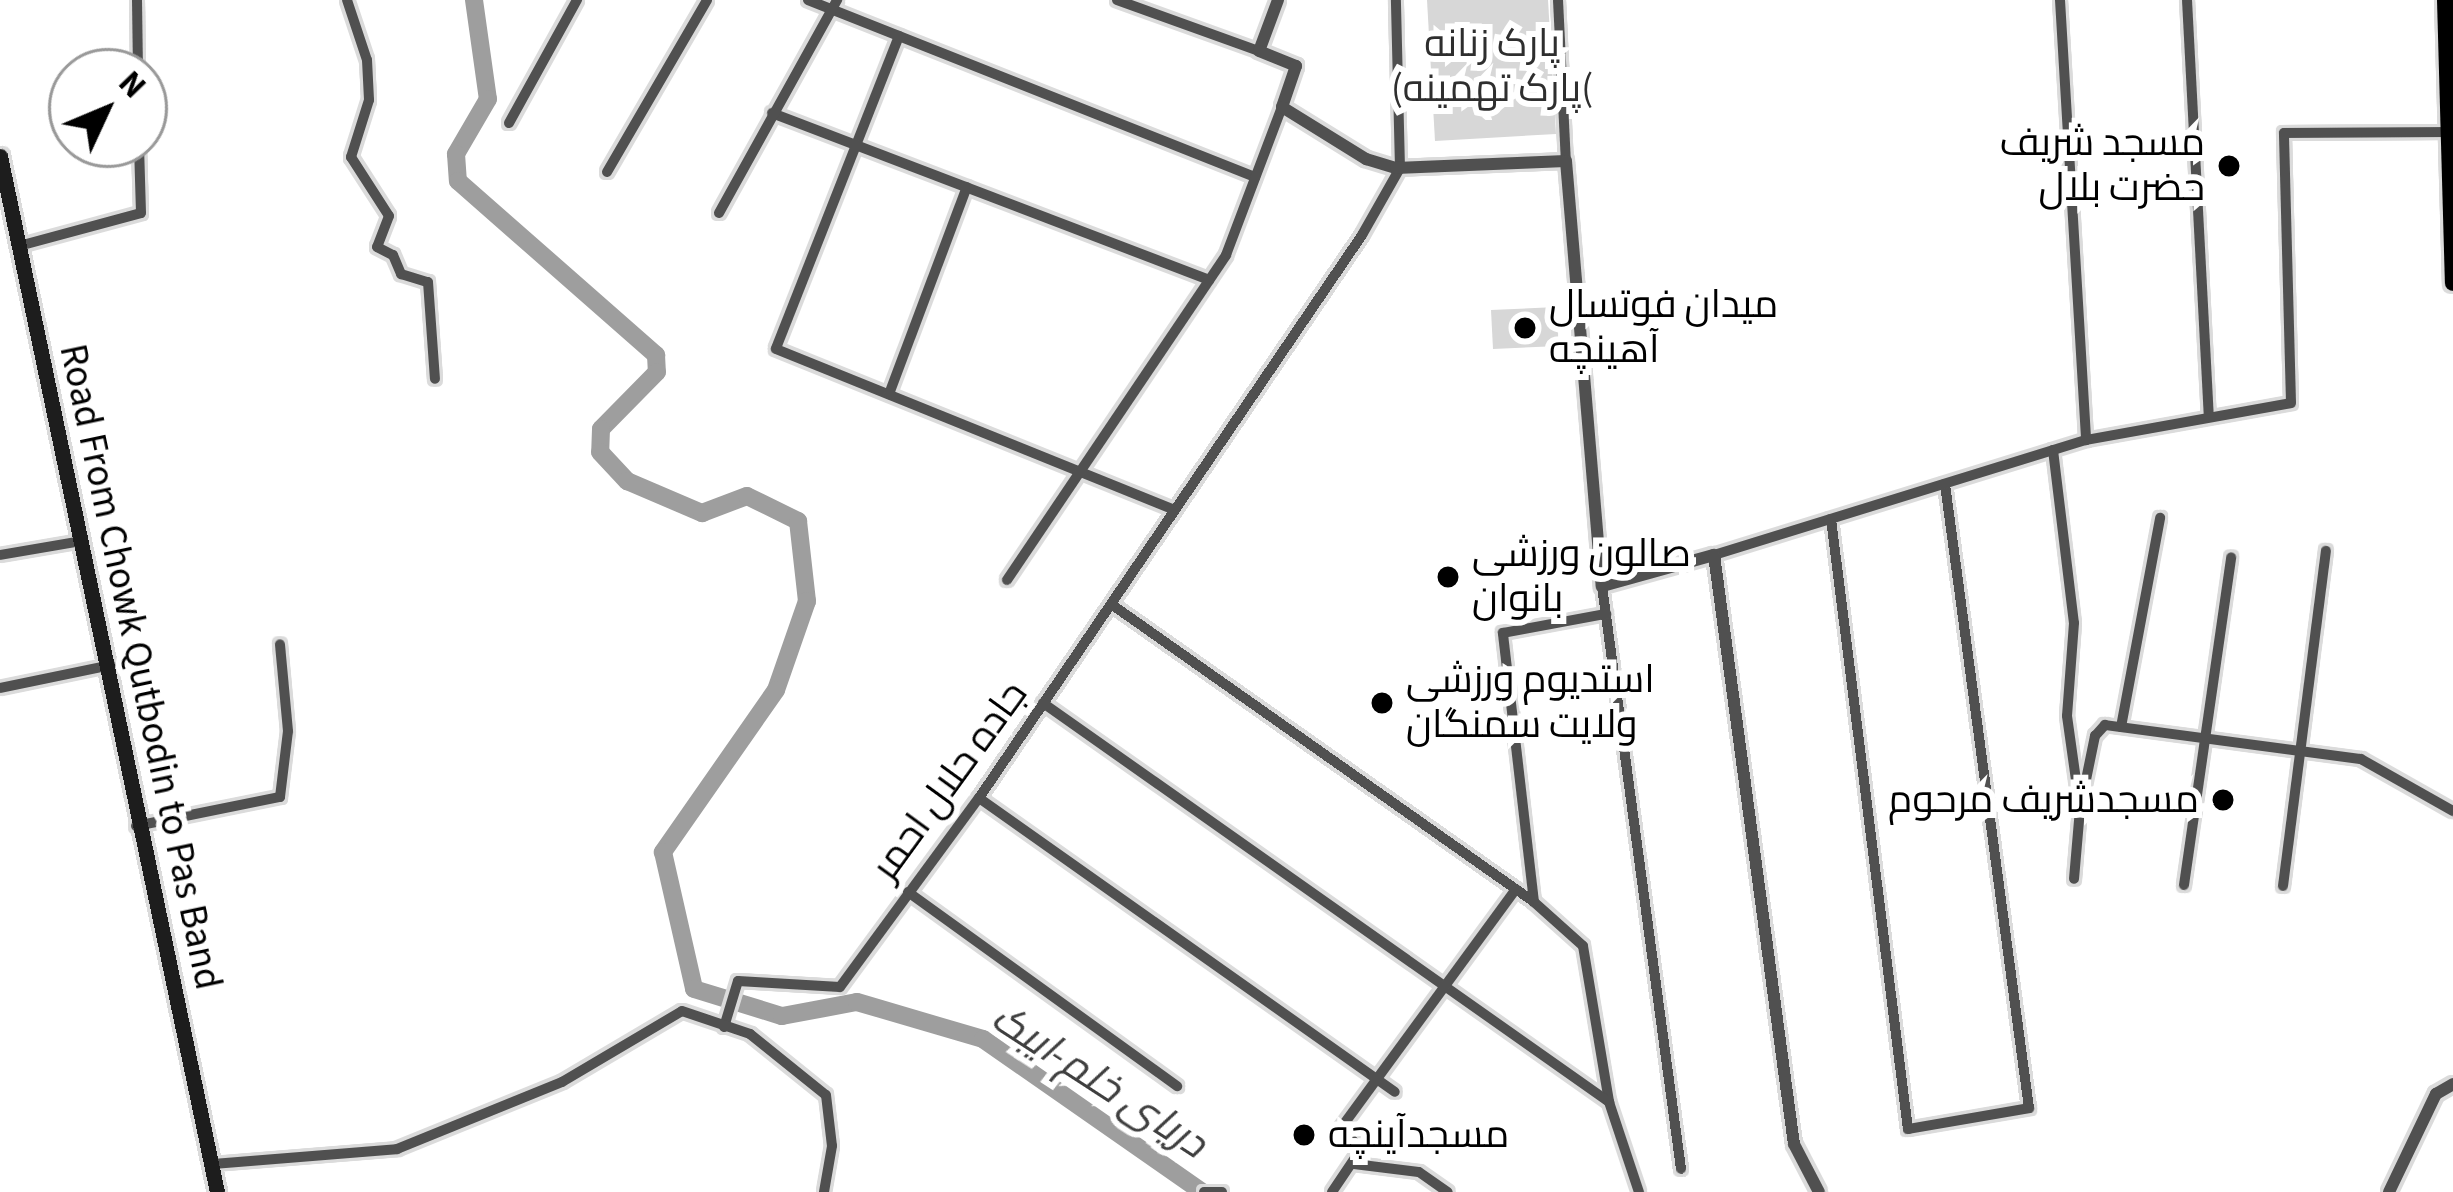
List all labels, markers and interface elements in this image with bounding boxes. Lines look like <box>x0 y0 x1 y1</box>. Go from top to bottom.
park label: پارک زنانه (پارک تهمینه( <box>1391 22 1593 113</box>
north arrow <box>48 48 168 168</box>
text: N <box>108 61 157 109</box>
place label: مسجد شریف حضرت بلال <box>1999 121 2205 212</box>
marker: مسجد شریف حضرت بلال <box>2216 153 2242 179</box>
place label: میدان فوتسال آهینچه <box>1549 283 1778 374</box>
marker: میدان فوتسال آهینچه <box>1512 315 1538 341</box>
street label: Road From Chowk Qutbodin to Pas Band <box>49 340 231 994</box>
place label: صالون ورزشی بانوان <box>1472 532 1691 623</box>
marker: صالون ورزشی بانوان <box>1435 564 1461 590</box>
place label: استدیوم ورزشی ولایت سمنگان <box>1406 658 1655 749</box>
street label: جاده حلال احمر <box>862 672 1038 890</box>
marker: استدیوم ورزشی ولایت سمنگان <box>1369 690 1395 716</box>
place label: مسجدشریف مرحوم <box>1888 777 2199 823</box>
marker: مسجدشریف مرحوم <box>2210 787 2236 813</box>
water label: دریای خلم-ایبک <box>982 993 1216 1169</box>
place label: مسجدآینچه <box>1328 1112 1509 1158</box>
marker: مسجدآینچه <box>1291 1122 1317 1148</box>

